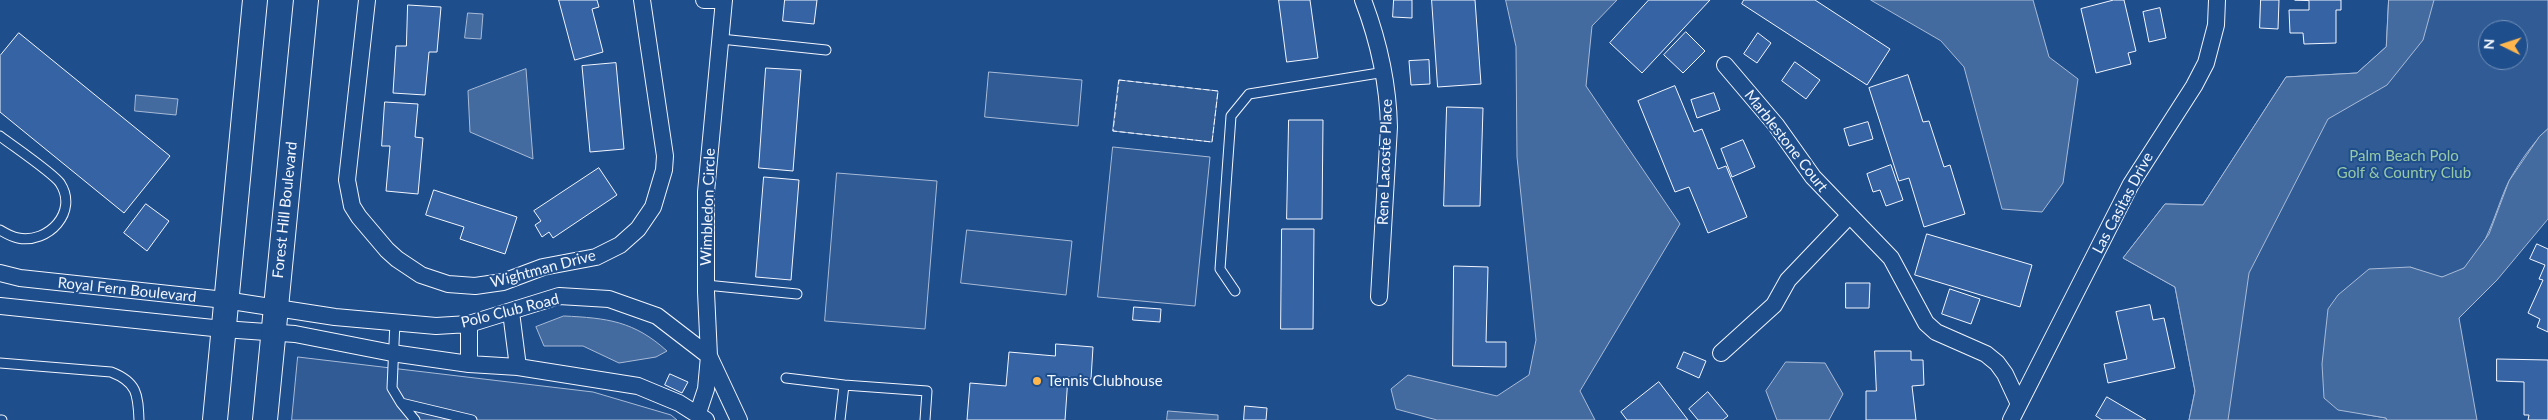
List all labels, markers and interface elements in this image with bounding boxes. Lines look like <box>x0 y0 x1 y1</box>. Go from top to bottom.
north arrow <box>2478 20 2528 70</box>
text: N <box>2480 38 2497 50</box>
street label: Marblestone Court <box>1741 86 1831 196</box>
street label: Rene Lacoste Place <box>1374 99 1396 225</box>
street label: Forest Hill Boulevard <box>269 141 301 279</box>
park label: Palm Beach Polo Golf & Country Club <box>2337 147 2471 182</box>
street label: Wimbledon Circle <box>697 148 719 266</box>
street label: Las Casitas Drive <box>2089 149 2157 257</box>
street label: Wightman Drive <box>488 246 598 292</box>
street label: Royal Fern Boulevard <box>57 274 197 306</box>
street label: Polo Club Road <box>459 290 561 332</box>
place label: Tennis Clubhouse <box>1047 372 1163 390</box>
marker: Tennis Clubhouse <box>1031 375 1043 387</box>

